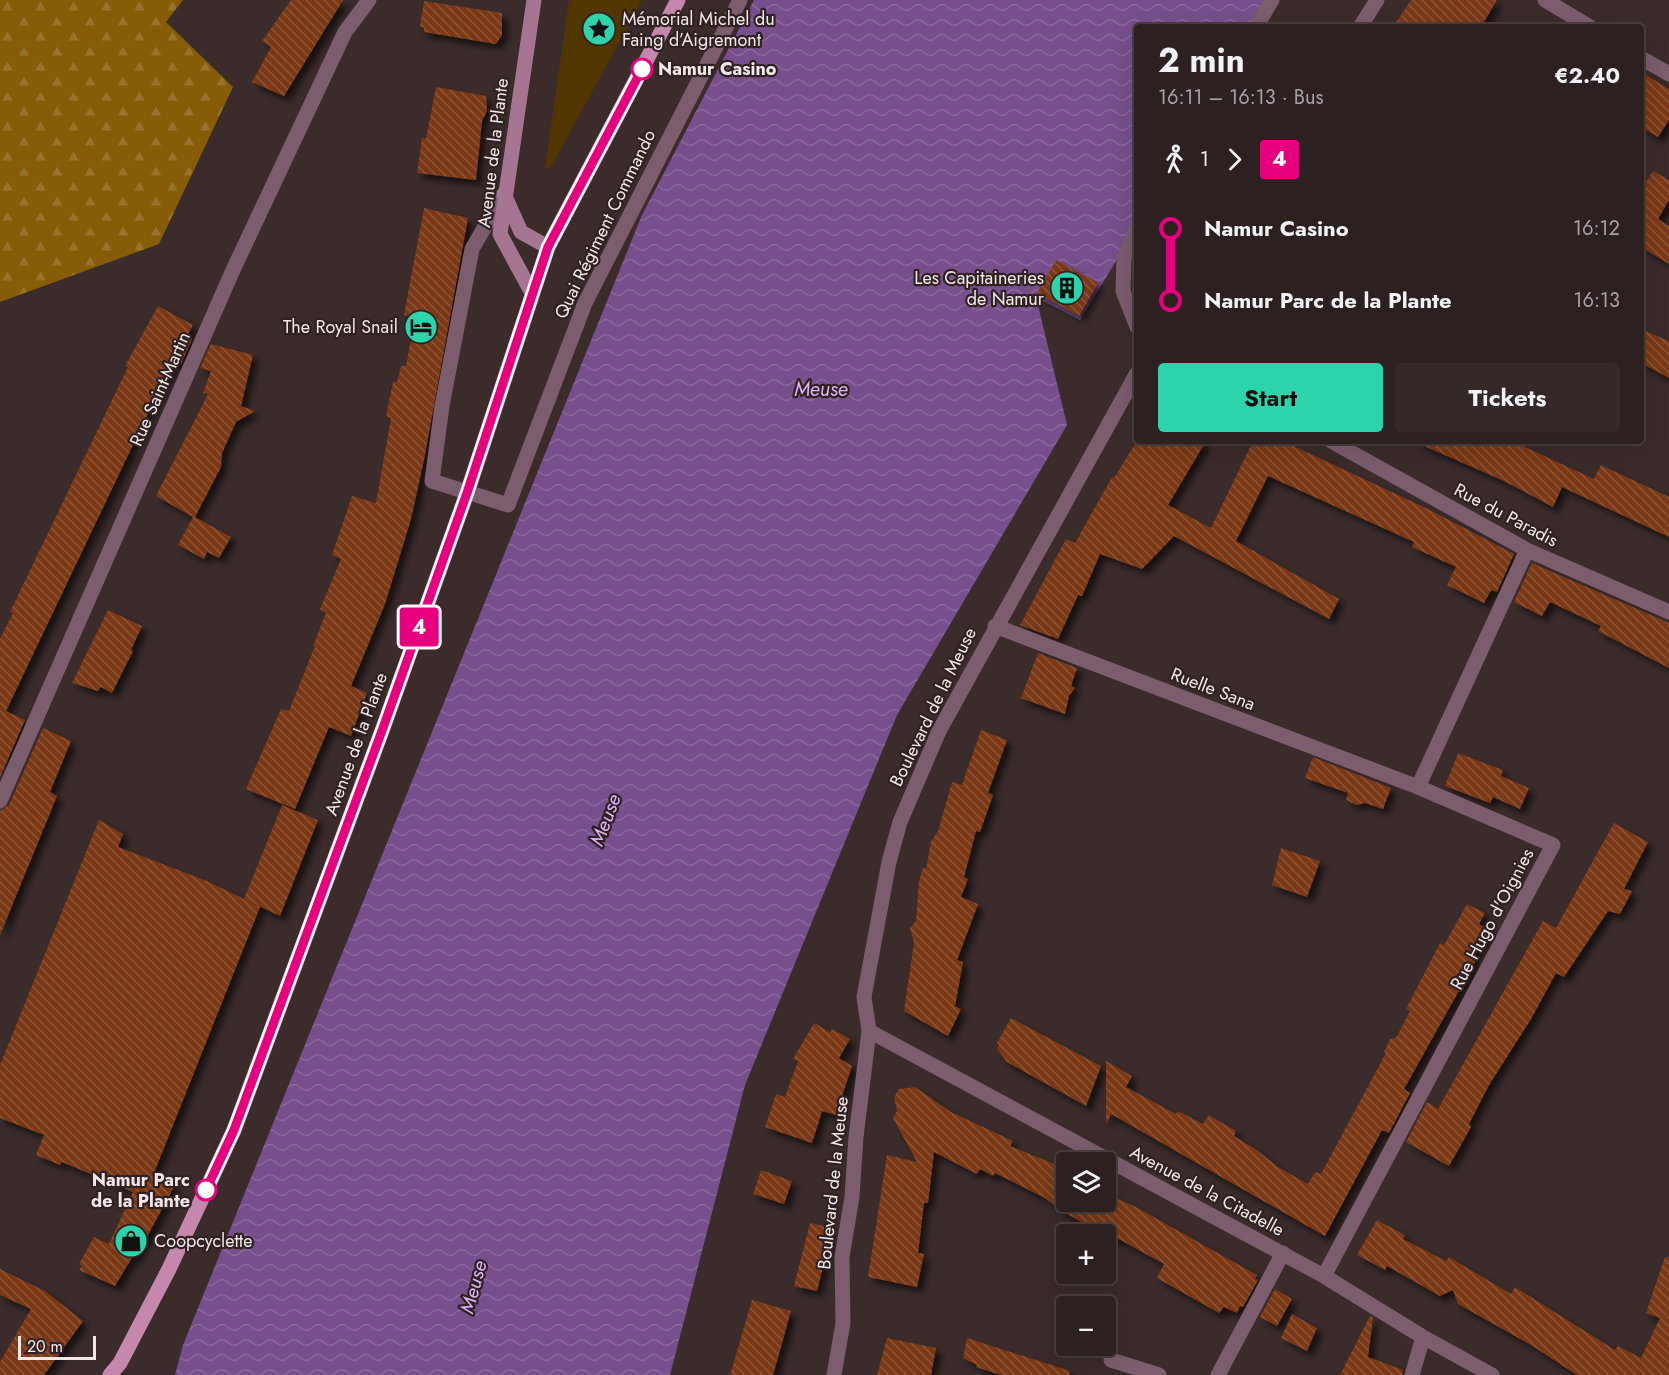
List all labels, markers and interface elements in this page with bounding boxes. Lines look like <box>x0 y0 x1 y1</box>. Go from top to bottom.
place label: Mémorial Michel du Faing d’Aigremont <box>622 6 775 53</box>
place icon: Mémorial Michel du Faing d’Aigremont <box>581 11 617 47</box>
text: 2 min <box>1158 37 1245 84</box>
place label: Namur Casino <box>658 56 777 82</box>
marker: Namur Casino <box>631 58 653 80</box>
text: €2.40 <box>1554 59 1620 91</box>
street label: Avenue de la Plante <box>471 77 515 229</box>
text: 16:11 – 16:13 · Bus <box>1158 83 1323 112</box>
street label: Quai Régiment Commando <box>548 125 662 323</box>
icon: walk <box>1158 143 1191 176</box>
icon: forward <box>1218 143 1251 176</box>
text: 4 <box>1272 144 1287 174</box>
text: 1 <box>1200 145 1209 174</box>
text: Namur Casino <box>1204 212 1349 244</box>
text: 16:12 <box>1573 214 1620 243</box>
place label: Les Capitaineries de Namur <box>914 265 1045 312</box>
building icon: Les Capitaineries de Namur <box>1049 270 1085 306</box>
text: Namur Parc de la Plante <box>1204 284 1452 316</box>
text: 16:13 <box>1574 286 1620 315</box>
hotel icon: The Royal Snail <box>403 309 439 345</box>
place label: The Royal Snail <box>283 314 398 340</box>
street label: Rue Saint-Martin <box>123 328 197 450</box>
button: Start <box>1158 363 1383 432</box>
button: Tickets <box>1395 363 1620 432</box>
water label: Meuse <box>794 375 848 404</box>
street label: Rue du Paradis <box>1449 477 1563 553</box>
line badge: 4 <box>400 608 438 646</box>
text: 4 <box>412 612 426 642</box>
street label: Boulevard de la Meuse <box>883 623 983 791</box>
street label: Ruelle Sana <box>1167 661 1259 717</box>
street label: Avenue de la Plante <box>318 669 394 819</box>
water label: Meuse <box>582 790 629 850</box>
street label: Rue Hugo d'Oignies <box>1444 844 1540 994</box>
street label: Boulevard de la Meuse <box>811 1095 855 1271</box>
street label: Avenue de la Citadelle <box>1125 1139 1289 1243</box>
map controls <box>1056 1152 1116 1356</box>
button: layers <box>1056 1152 1116 1212</box>
place label: Namur Parc de la Plante <box>91 1167 190 1214</box>
marker: Namur Parc de la Plante <box>195 1179 217 1201</box>
shop icon: Coopcyclette <box>113 1223 149 1259</box>
button: + <box>1056 1224 1116 1284</box>
place label: Coopcyclette <box>154 1228 252 1254</box>
water label: Meuse <box>453 1257 494 1317</box>
button: − <box>1056 1296 1116 1356</box>
scale bar <box>18 1333 96 1360</box>
text: 20 m <box>27 1335 63 1358</box>

